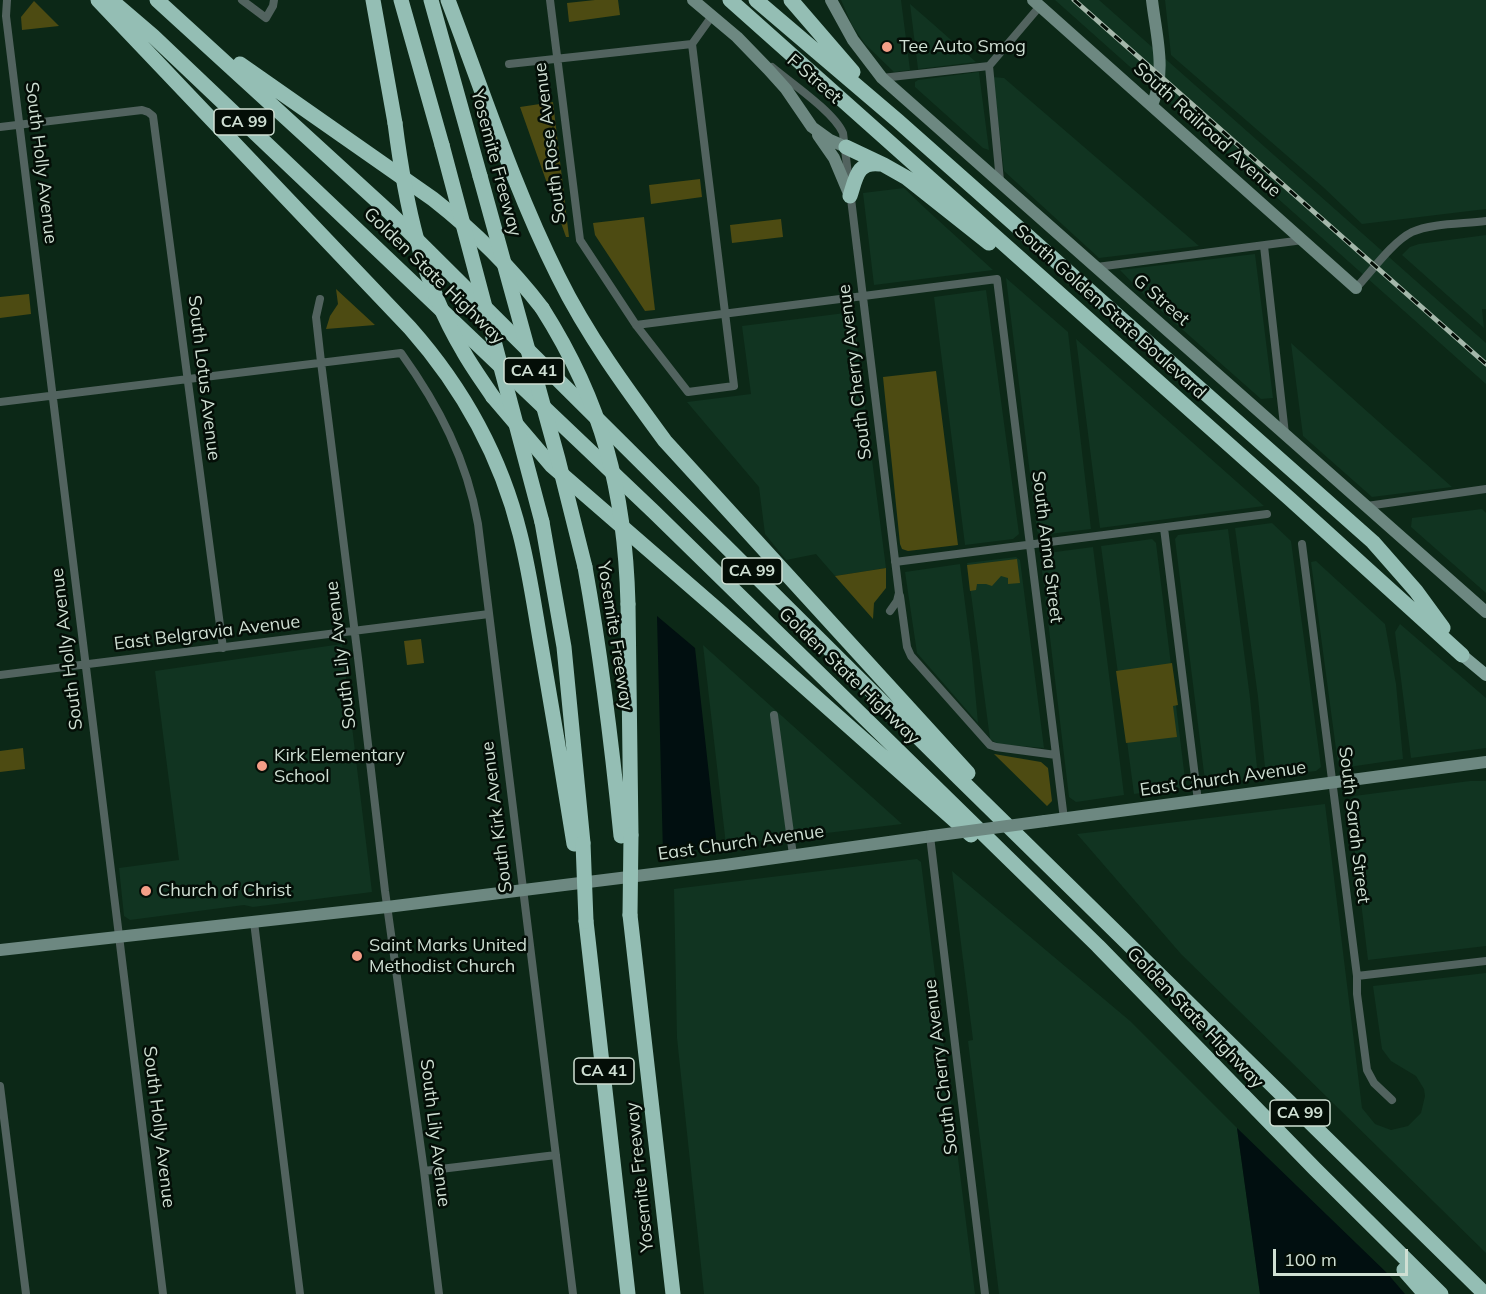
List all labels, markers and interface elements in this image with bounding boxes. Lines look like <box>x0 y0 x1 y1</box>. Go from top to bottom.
place label: Tee Auto Smog <box>899 36 1026 58</box>
marker: Tee Auto Smog <box>880 40 894 54</box>
street label: F Street <box>783 50 845 108</box>
street label: South Railroad Avenue <box>1129 58 1285 202</box>
street label: South Rose Avenue <box>529 61 571 225</box>
street label: South Holly Avenue <box>20 81 62 245</box>
street label: Yosemite Freeway <box>466 87 526 239</box>
road number: CA 99 <box>214 109 274 135</box>
street label: Golden State Highway <box>359 203 509 349</box>
street label: South Golden State Boulevard <box>1010 220 1210 404</box>
street label: G Street <box>1128 270 1194 330</box>
street label: South Cherry Avenue <box>834 283 876 461</box>
street label: South Lotus Avenue <box>183 294 225 462</box>
road number: CA 41 <box>504 358 564 384</box>
street label: South Anna Street <box>1027 470 1067 624</box>
road number: CA 99 <box>722 558 782 584</box>
street label: Yosemite Freeway <box>593 560 637 712</box>
street label: South Holly Avenue <box>46 567 88 731</box>
street label: South Lily Avenue <box>321 580 361 730</box>
street label: Golden State Highway <box>774 603 924 749</box>
street label: East Belgravia Avenue <box>113 611 301 655</box>
street label: South Kirk Avenue <box>477 740 517 894</box>
place label: Kirk Elementary School <box>274 745 405 788</box>
street label: South Sarah Street <box>1334 745 1374 905</box>
street label: East Church Avenue <box>1139 757 1307 801</box>
marker: Kirk Elementary School <box>255 759 269 773</box>
street label: East Church Avenue <box>657 821 825 865</box>
place label: Church of Christ <box>158 880 292 902</box>
marker: Church of Christ <box>139 884 153 898</box>
place label: Saint Marks United Methodist Church <box>369 935 527 978</box>
street label: Golden State Highway <box>1122 943 1268 1093</box>
marker: Saint Marks United Methodist Church <box>350 949 364 963</box>
street label: South Cherry Avenue <box>920 978 962 1156</box>
street label: South Holly Avenue <box>138 1045 180 1209</box>
street label: South Lily Avenue <box>415 1058 455 1208</box>
road number: CA 41 <box>574 1058 634 1084</box>
road number: CA 99 <box>1270 1100 1330 1126</box>
street label: Yosemite Freeway <box>621 1101 659 1253</box>
scale bar <box>1276 1237 1411 1275</box>
text: 100 m <box>1284 1248 1337 1271</box>

